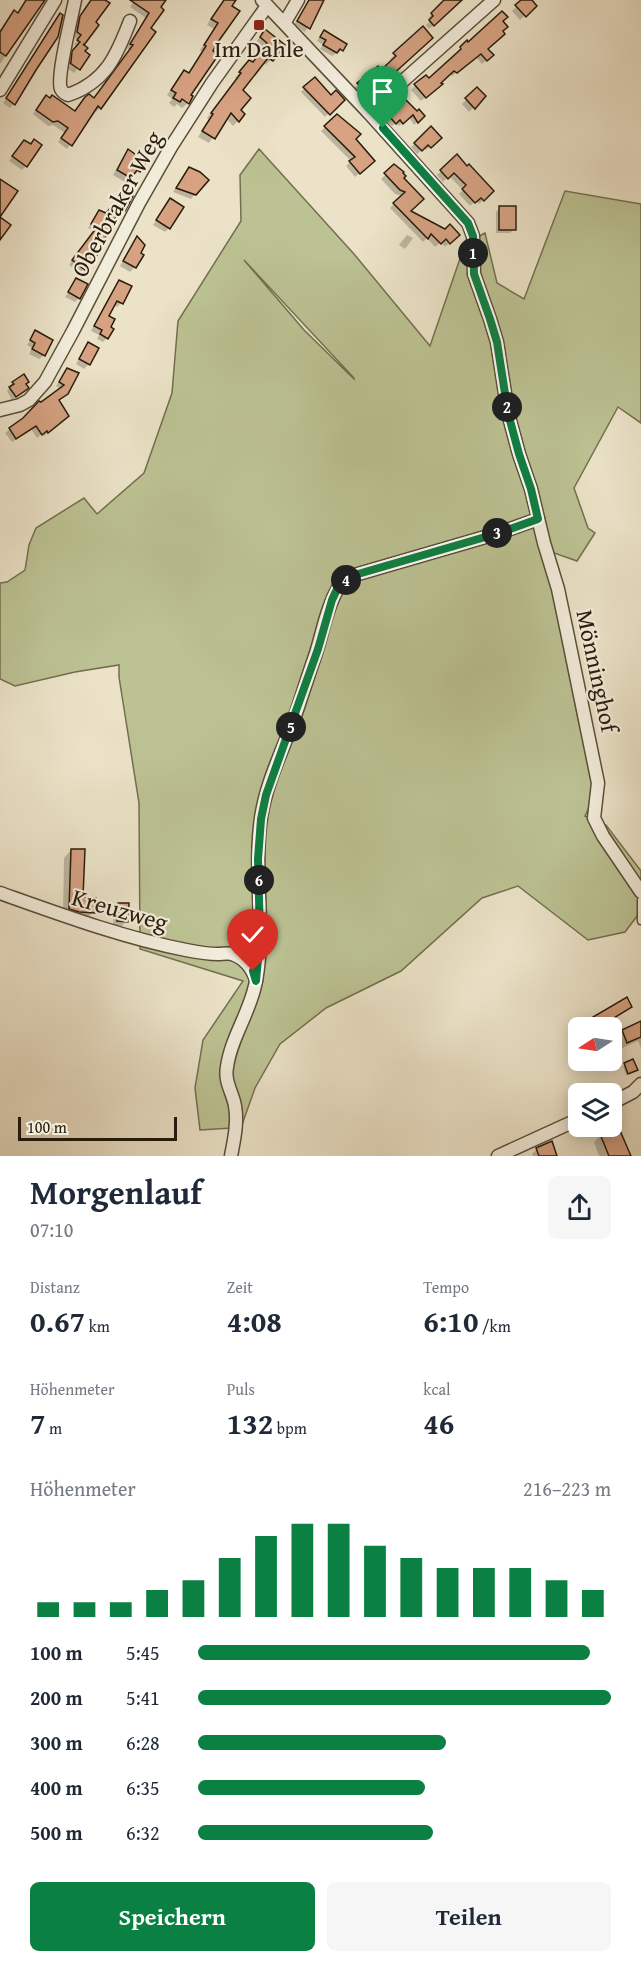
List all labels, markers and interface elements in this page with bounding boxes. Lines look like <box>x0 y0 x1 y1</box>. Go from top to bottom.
marker: Im Dahle <box>252 18 266 32</box>
place label: Im Dahle <box>214 31 304 66</box>
pin <box>357 66 408 128</box>
icon: arrive <box>366 75 399 108</box>
street label: Oberbraker Weg <box>62 124 171 283</box>
pin: 1 <box>458 238 488 268</box>
text: 1 <box>469 241 477 265</box>
pin: 2 <box>492 392 522 422</box>
text: 2 <box>503 395 511 419</box>
pin: 3 <box>482 518 512 548</box>
text: 3 <box>493 521 501 545</box>
pin: 4 <box>331 565 361 595</box>
text: 4 <box>342 568 350 592</box>
street label: Mönninghof <box>567 606 628 738</box>
pin: 5 <box>276 712 306 742</box>
text: 5 <box>287 715 295 739</box>
pin: 6 <box>244 865 274 895</box>
text: 6 <box>255 868 263 892</box>
street label: Kreuzweg <box>68 879 172 940</box>
pin <box>227 909 278 971</box>
icon: check <box>236 918 269 951</box>
north arrow <box>568 1017 622 1071</box>
map controls <box>568 1017 622 1137</box>
button: layers <box>568 1083 622 1137</box>
scale bar <box>18 1114 177 1142</box>
text: 100 m <box>27 1115 67 1139</box>
text: Morgenlauf <box>30 1168 202 1216</box>
button: share <box>548 1176 611 1239</box>
text: 07:10 <box>30 1215 73 1244</box>
text: Distanz <box>30 1275 80 1299</box>
text: Zeit <box>227 1275 253 1299</box>
text: Tempo <box>423 1275 469 1299</box>
text: 0.67 <box>30 1299 85 1343</box>
text: 4:08 <box>227 1299 282 1343</box>
text: 6:10 <box>423 1299 478 1343</box>
text: km <box>85 1314 110 1338</box>
text: /km <box>478 1314 511 1338</box>
text: Höhenmeter <box>30 1377 115 1401</box>
text: Puls <box>227 1377 255 1401</box>
text: kcal <box>423 1377 451 1401</box>
text: 7 <box>30 1401 46 1445</box>
text: 132 <box>227 1401 273 1445</box>
text: 46 <box>423 1401 454 1445</box>
text: m <box>46 1416 62 1440</box>
text: bpm <box>273 1416 307 1440</box>
text: Höhenmeter <box>30 1474 136 1503</box>
text: 216–223 m <box>523 1474 611 1503</box>
text: 100 m <box>30 1638 83 1667</box>
text: 5:45 <box>126 1638 160 1667</box>
text: 200 m <box>30 1683 83 1712</box>
text: 5:41 <box>126 1683 160 1712</box>
text: 300 m <box>30 1728 83 1757</box>
text: 6:28 <box>126 1728 160 1757</box>
text: 400 m <box>30 1773 83 1802</box>
text: 6:35 <box>126 1773 160 1802</box>
text: 500 m <box>30 1818 83 1847</box>
text: 6:32 <box>126 1818 160 1847</box>
button: Speichern <box>30 1882 315 1951</box>
button: Teilen <box>327 1882 611 1951</box>

